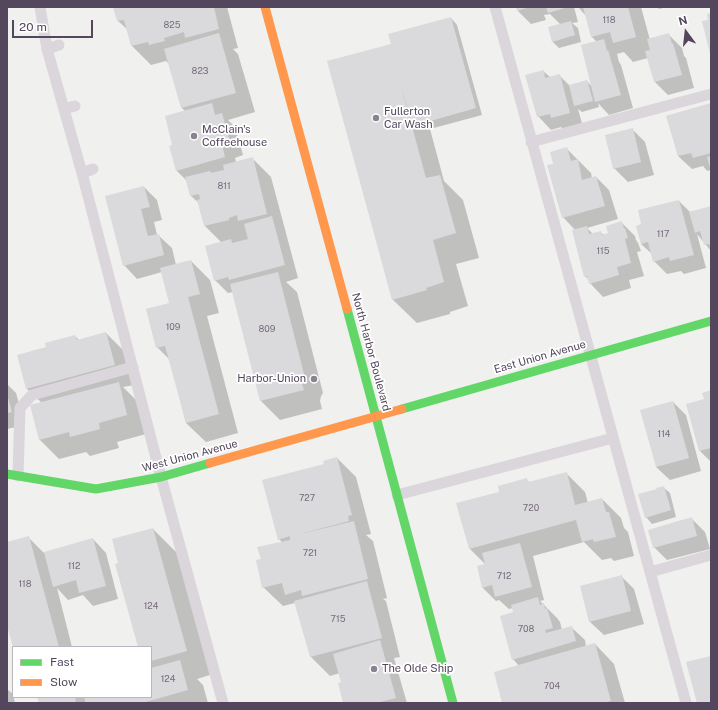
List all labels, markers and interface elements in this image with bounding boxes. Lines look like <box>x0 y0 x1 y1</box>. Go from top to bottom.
scale bar <box>14 12 95 38</box>
north arrow <box>666 12 706 52</box>
text: N <box>677 14 689 27</box>
house number: 118 <box>602 15 616 25</box>
text: 20 m <box>19 20 47 34</box>
house number: 825 <box>164 20 180 30</box>
house number: 823 <box>192 66 208 76</box>
place label: Fullerton Car Wash <box>384 105 432 131</box>
marker: Fullerton Car Wash <box>371 113 381 123</box>
place label: McClain's Coffeehouse <box>202 123 267 149</box>
marker: McClain's Coffeehouse <box>189 131 199 141</box>
house number: 811 <box>217 181 231 191</box>
house number: 117 <box>657 229 669 239</box>
house number: 115 <box>596 246 610 256</box>
street label: North Harbor Boulevard <box>349 291 393 413</box>
house number: 109 <box>166 322 180 332</box>
house number: 809 <box>259 324 275 334</box>
street label: East Union Avenue <box>493 338 587 376</box>
place label: Harbor-Union <box>237 372 306 386</box>
marker: Harbor-Union <box>309 374 319 384</box>
house number: 114 <box>658 429 670 439</box>
street label: West Union Avenue <box>141 437 239 475</box>
house number: 727 <box>299 493 315 503</box>
house number: 720 <box>523 503 539 513</box>
house number: 721 <box>303 548 317 558</box>
house number: 112 <box>68 561 80 571</box>
house number: 712 <box>497 571 511 581</box>
house number: 118 <box>18 579 32 589</box>
house number: 124 <box>144 601 158 611</box>
house number: 715 <box>330 614 346 624</box>
house number: 708 <box>518 624 534 634</box>
legend <box>12 646 152 698</box>
text: Fast <box>50 655 74 669</box>
place label: The Olde Ship <box>382 662 453 676</box>
marker: The Olde Ship <box>369 664 379 674</box>
house number: 124 <box>161 674 175 684</box>
text: Slow <box>50 675 77 689</box>
house number: 704 <box>544 681 560 691</box>

